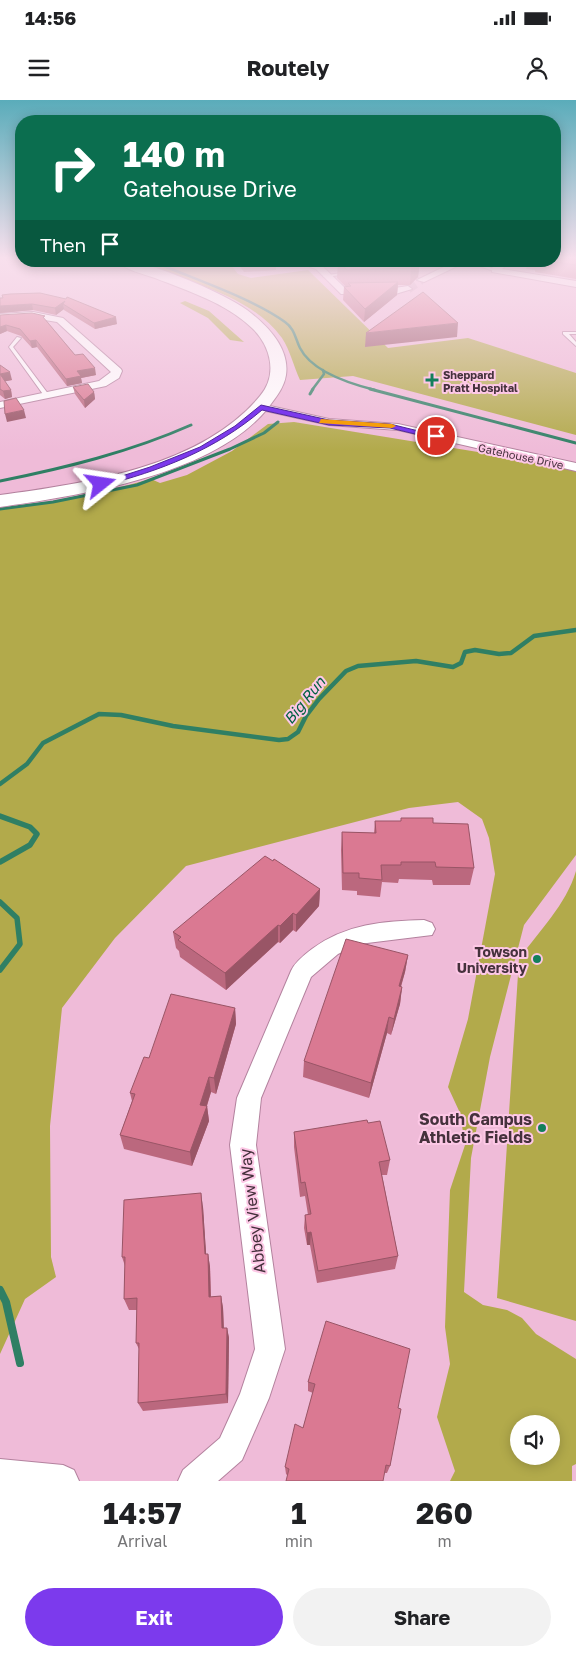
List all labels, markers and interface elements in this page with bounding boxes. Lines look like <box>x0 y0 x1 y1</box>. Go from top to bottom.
text: 14:56 <box>25 6 76 29</box>
icon: menu <box>25 54 53 82</box>
text: Routely <box>246 54 330 81</box>
icon: person <box>523 54 551 82</box>
text: 140 m <box>123 133 225 175</box>
icon: right <box>40 135 105 200</box>
text: Gatehouse Drive <box>123 175 297 202</box>
icon: arrive <box>96 230 124 258</box>
text: Then <box>40 233 86 256</box>
place label: Sheppard Pratt Hospital <box>443 368 518 394</box>
marker: Sheppard Pratt Hospital <box>425 373 439 387</box>
pin <box>415 415 457 457</box>
icon: arrive <box>422 422 450 450</box>
street label: Gatehouse Drive <box>477 441 565 471</box>
position arrow <box>74 457 126 509</box>
water label: Big Run <box>280 672 330 728</box>
place label: Towson University <box>457 943 528 976</box>
marker: Towson University <box>531 953 543 965</box>
place label: South Campus Athletic Fields <box>419 1109 532 1147</box>
marker: South Campus Athletic Fields <box>536 1122 548 1134</box>
street label: Abbey View Way <box>234 1147 270 1275</box>
map controls <box>510 1415 560 1465</box>
button: sound <box>510 1415 560 1465</box>
text: 14:57 <box>103 1495 182 1531</box>
text: 1 <box>291 1495 307 1531</box>
text: 260 <box>416 1495 473 1531</box>
text: Arrival <box>117 1531 167 1551</box>
text: min <box>285 1531 313 1551</box>
text: m <box>437 1531 452 1551</box>
button: Exit <box>25 1588 283 1646</box>
button: Share <box>293 1588 551 1646</box>

